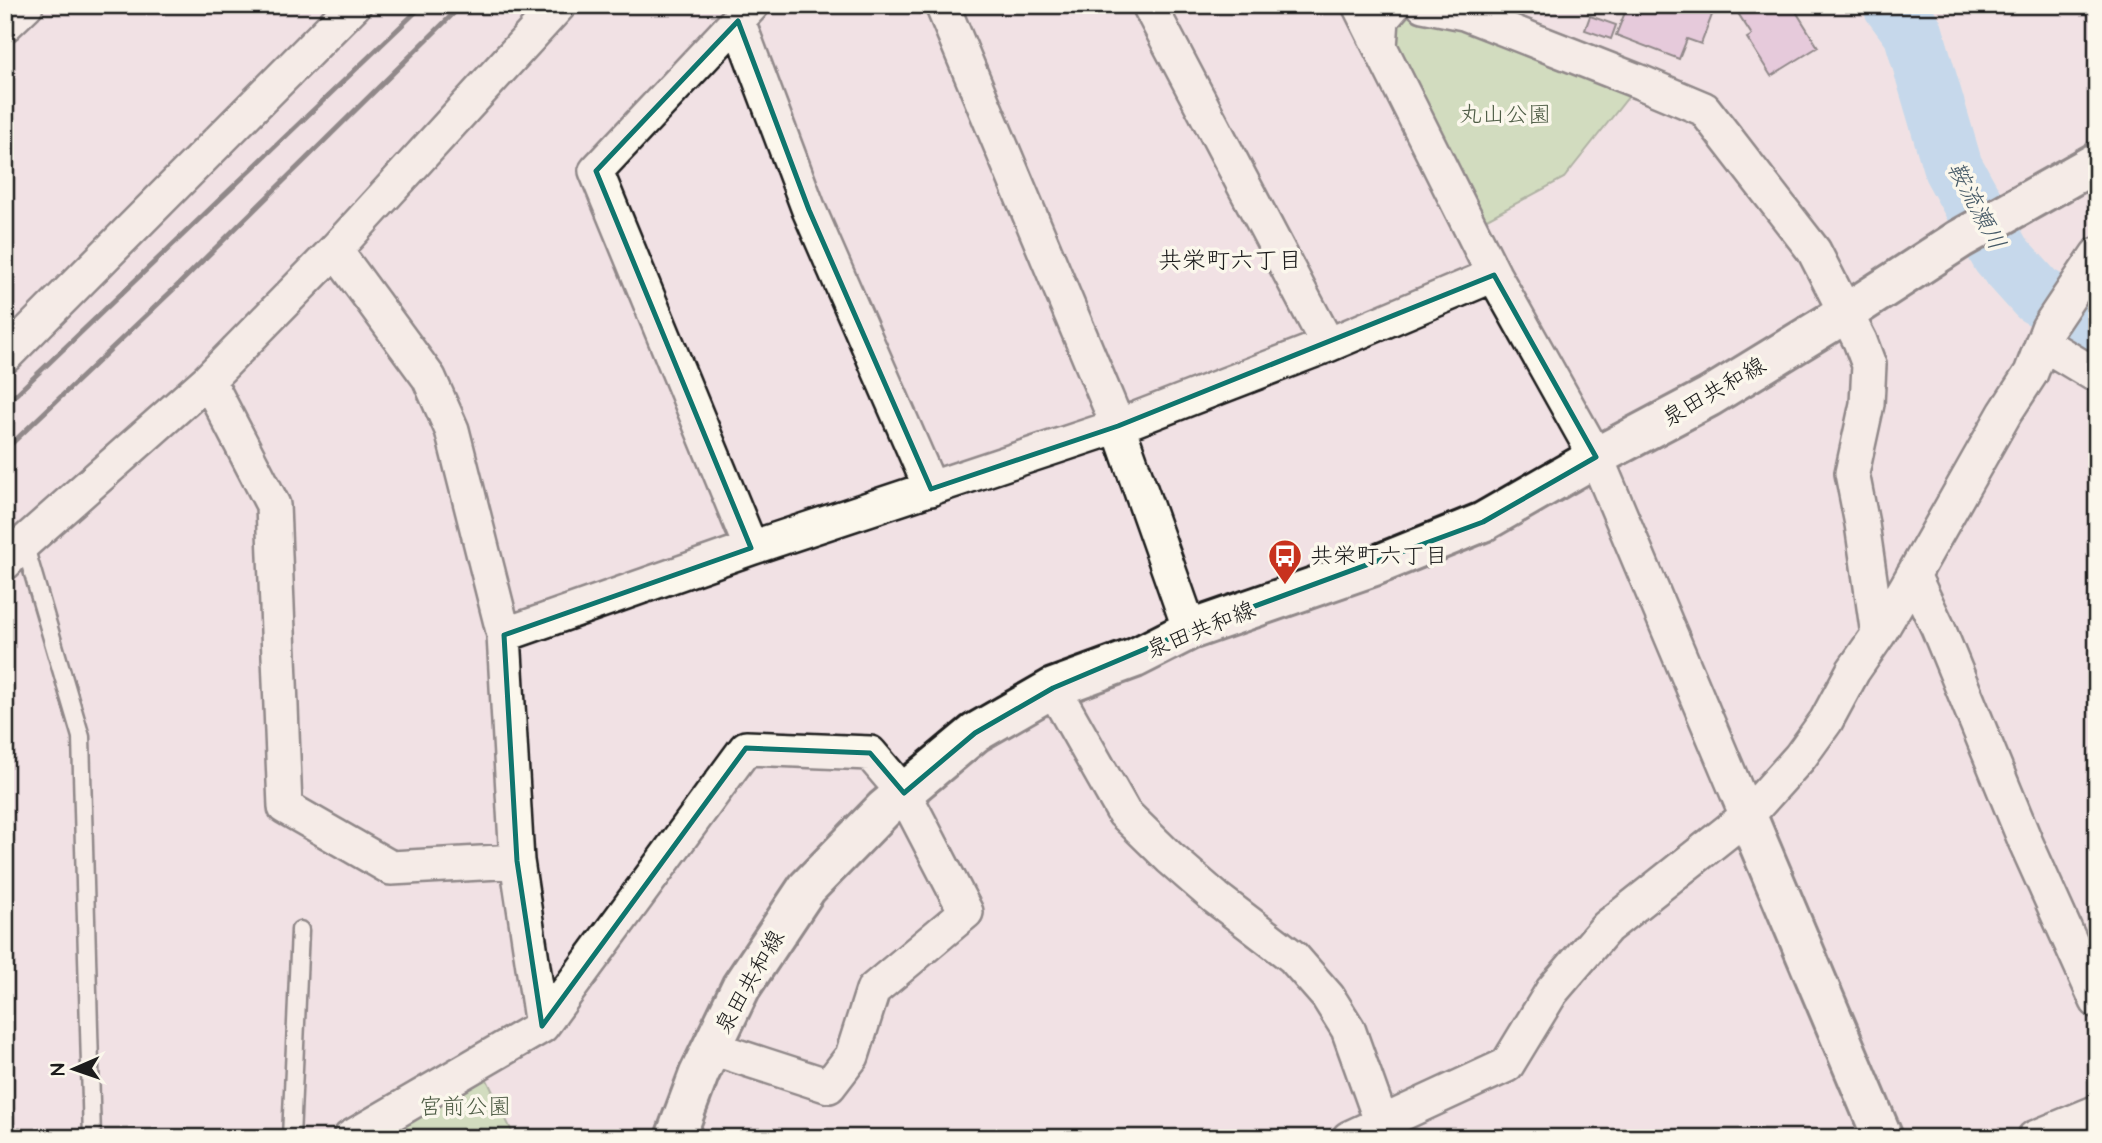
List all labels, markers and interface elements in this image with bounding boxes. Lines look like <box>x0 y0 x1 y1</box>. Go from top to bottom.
park label: 丸山公園 <box>1459 99 1551 131</box>
water label: 鞍流瀬川 <box>1938 156 2014 256</box>
district label: 共栄町六丁目 <box>1158 244 1302 278</box>
street label: 泉田共和線 <box>1656 349 1772 435</box>
bus stop icon: 共栄町六丁目 <box>1266 537 1304 586</box>
place label: 共栄町六丁目 <box>1310 540 1448 572</box>
street label: 泉田共和線 <box>1142 594 1260 666</box>
street label: 泉田共和線 <box>707 924 793 1040</box>
north arrow <box>38 1034 108 1104</box>
text: N <box>45 1063 72 1076</box>
park label: 宮前公園 <box>419 1091 511 1123</box>

